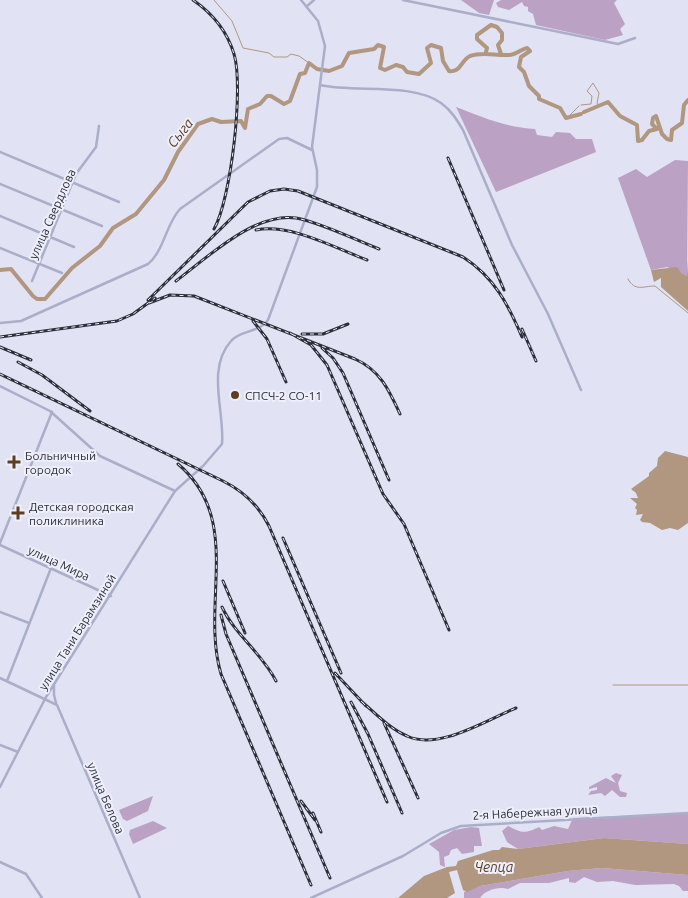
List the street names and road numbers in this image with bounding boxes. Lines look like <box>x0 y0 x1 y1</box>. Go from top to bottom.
street label: улица Свердлова <box>26 167 78 261</box>
street label: улица Мира <box>26 543 92 583</box>
street label: улица Тани Барамзиной <box>36 572 118 692</box>
street label: улица Белова <box>85 760 127 836</box>
street label: 2-я Набережная улица <box>472 802 598 822</box>

